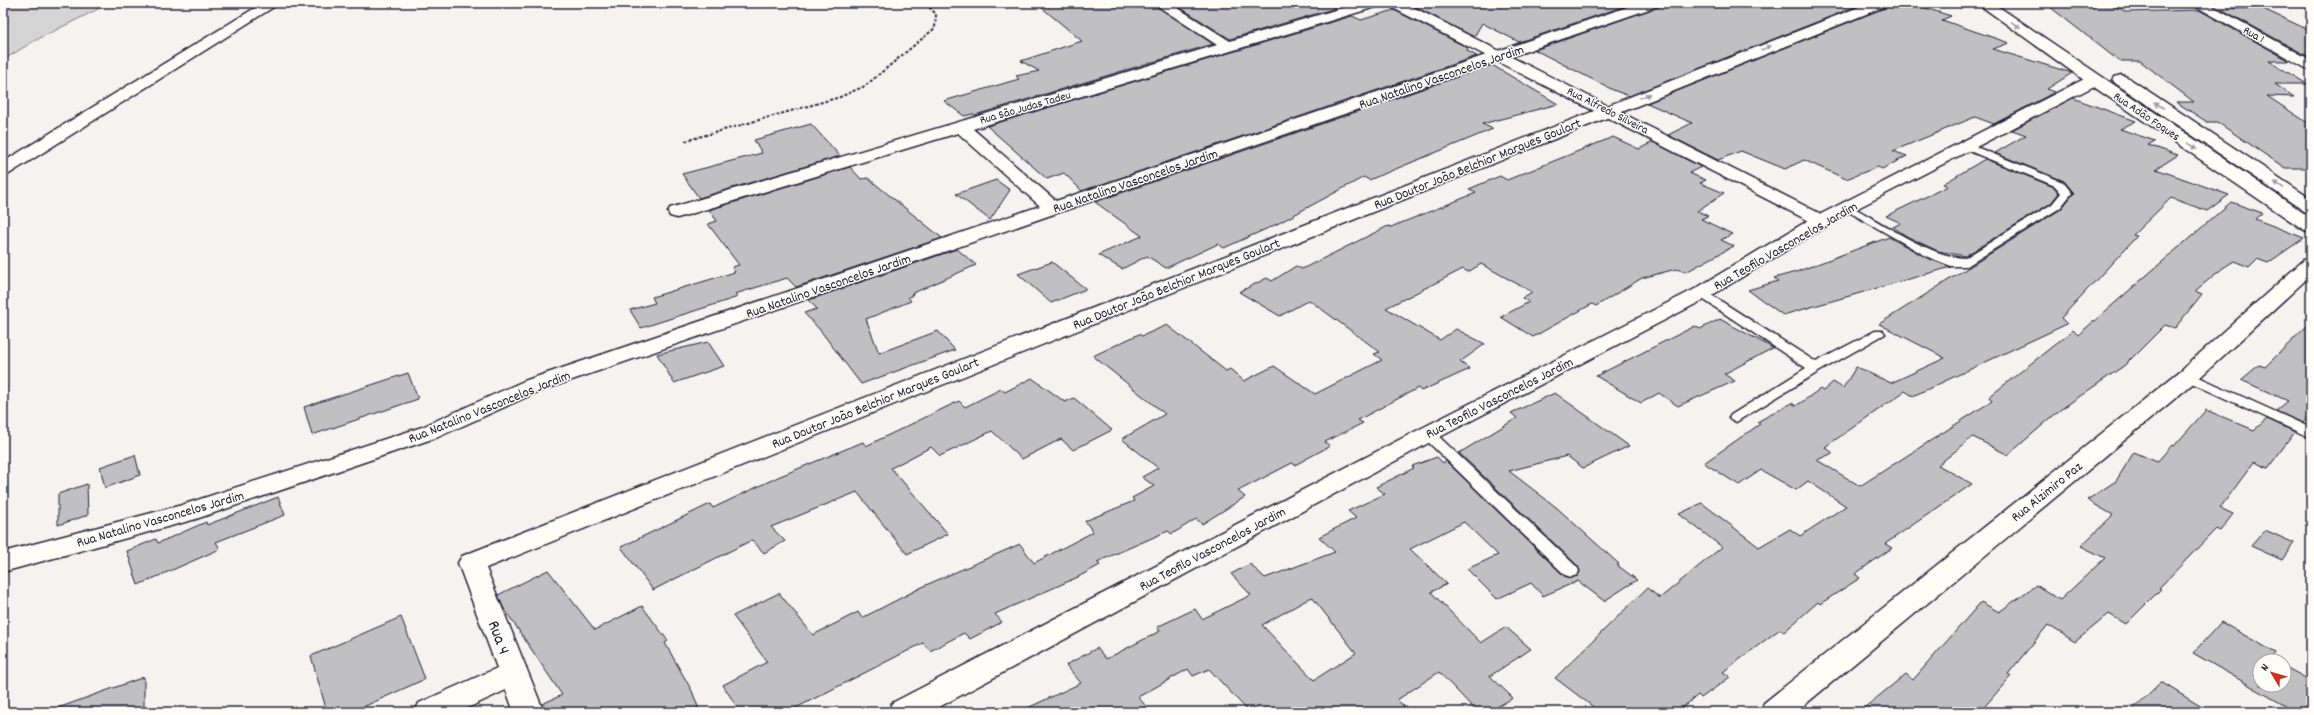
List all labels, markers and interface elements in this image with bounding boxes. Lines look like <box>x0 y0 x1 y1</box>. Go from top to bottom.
one-way arrow <box>2011 21 2021 29</box>
street label: Rua 1 <box>2240 23 2267 48</box>
street label: Rua Natalino Vasconcelos Jardim <box>1357 40 1527 116</box>
one-way arrow <box>1761 45 1773 51</box>
street label: Rua Alfredo Silveira <box>1564 83 1651 139</box>
street label: Rua São Judas Tadeu <box>978 87 1073 130</box>
street label: Rua Adão Foques <box>2109 89 2183 146</box>
one-way arrow <box>1640 93 1652 99</box>
one-way arrow <box>2154 101 2164 109</box>
street label: Rua Doutor João Belchior Marques Goulart <box>1371 114 1584 216</box>
one-way arrow <box>2187 142 2198 150</box>
street label: Rua Natalino Vasconcelos Jardim <box>1051 144 1221 220</box>
one-way arrow <box>2273 181 2284 189</box>
street label: Rua Teofilo Vasconcelos Jardim <box>1710 197 1862 296</box>
street label: Rua Doutor João Belchior Marques Goulart <box>1070 234 1283 336</box>
street label: Rua Natalino Vasconcelos Jardim <box>744 249 914 325</box>
street label: Rua Doutor João Belchior Marques Goulart <box>769 353 982 455</box>
street label: Rua Teofilo Vasconcelos Jardim <box>1423 353 1577 445</box>
street label: Rua Natalino Vasconcelos Jardim <box>406 366 574 450</box>
street label: Rua Alzimiro Paz <box>2007 457 2088 528</box>
street label: Rua Natalino Vasconcelos Jardim <box>75 486 247 553</box>
street label: Rua Teofilo Vasconcelos Jardim <box>1136 503 1290 597</box>
street label: Rua 4 <box>480 618 515 658</box>
north arrow <box>2252 653 2292 693</box>
text: N <box>2258 661 2274 675</box>

